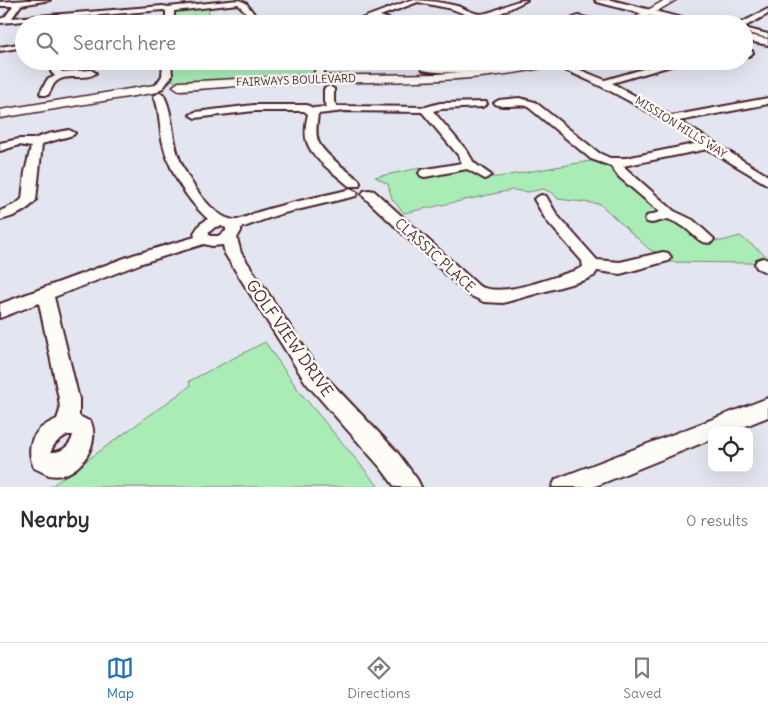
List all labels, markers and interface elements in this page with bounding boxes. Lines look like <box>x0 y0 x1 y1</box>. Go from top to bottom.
search box <box>15 15 753 70</box>
icon: search <box>33 29 61 57</box>
text: Search here <box>73 31 176 55</box>
street label: FAIRWAYS BOULEVARD <box>236 71 356 89</box>
street label: MISSION HILLS WAY <box>633 93 729 161</box>
street label: CLASSIC PLACE <box>391 214 479 296</box>
street label: GOLF VIEW DRIVE <box>242 276 338 400</box>
map controls <box>708 427 753 472</box>
button: locate <box>708 427 753 472</box>
text: Nearby <box>20 506 90 533</box>
text: 0 results <box>686 510 748 530</box>
tab: Map <box>106 654 134 702</box>
tab: Directions <box>347 654 410 702</box>
tab: Saved <box>623 654 662 702</box>

